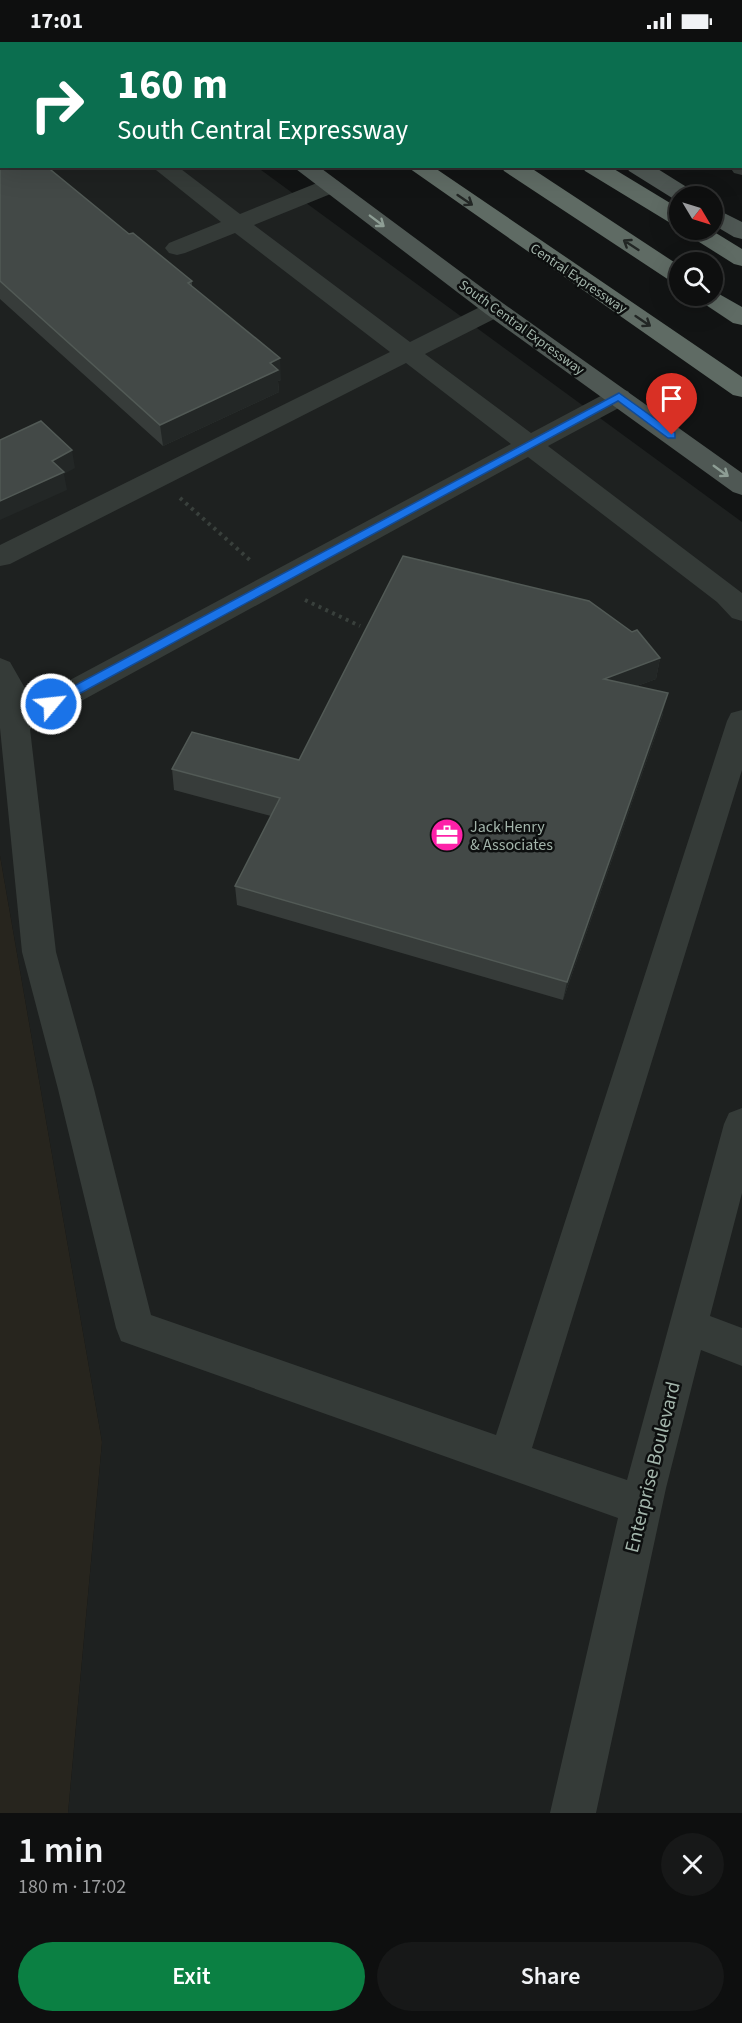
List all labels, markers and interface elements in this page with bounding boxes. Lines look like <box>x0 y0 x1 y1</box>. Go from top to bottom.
text: 17:01 <box>30 5 83 37</box>
text: 160 m <box>117 55 228 115</box>
icon: right <box>18 66 96 144</box>
text: South Central Expressway <box>117 111 408 150</box>
north arrow <box>669 186 723 240</box>
map controls <box>669 186 723 306</box>
one-way arrow <box>456 194 473 206</box>
one-way arrow <box>368 215 384 227</box>
one-way arrow <box>622 238 639 251</box>
street label: Central Expressway <box>526 239 631 319</box>
button: search <box>669 252 723 306</box>
street label: South Central Expressway <box>454 275 589 381</box>
one-way arrow <box>635 315 652 328</box>
pin <box>646 373 697 435</box>
icon: arrive <box>655 382 688 415</box>
one-way arrow <box>713 465 729 477</box>
position arrow <box>19 672 83 736</box>
place label: Jack Henry & Associates <box>470 816 553 856</box>
office icon: Jack Henry & Associates <box>429 817 465 853</box>
street label: Enterprise Boulevard <box>618 1379 688 1556</box>
text: 1 min <box>18 1825 104 1876</box>
button: close <box>661 1833 724 1896</box>
text: 180 m · 17:02 <box>18 1873 126 1901</box>
button: Exit <box>18 1942 365 2011</box>
button: Share <box>377 1942 724 2011</box>

